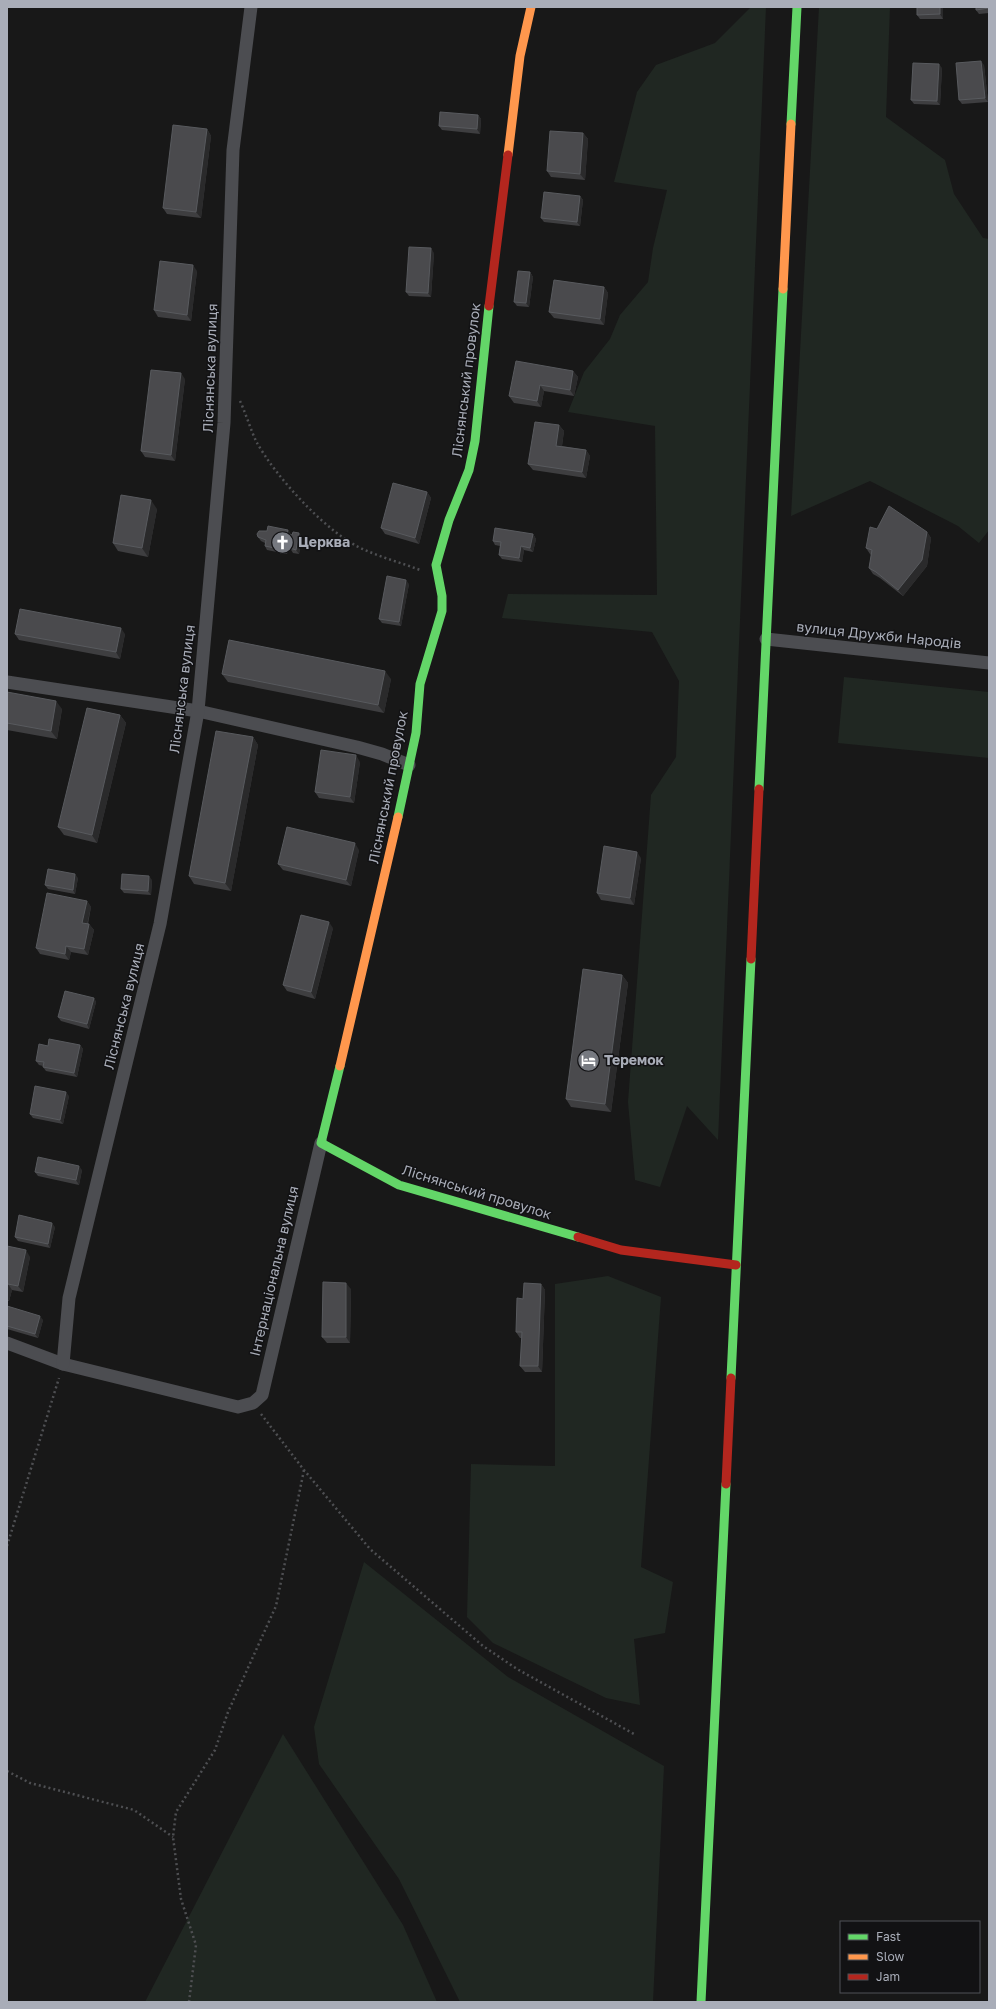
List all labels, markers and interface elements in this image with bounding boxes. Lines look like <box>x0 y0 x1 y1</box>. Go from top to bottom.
street label: Ліснянський провулок <box>448 302 483 458</box>
street label: Ліснянська вулиця <box>199 303 220 433</box>
church icon: Церква <box>269 529 295 555</box>
place label: Церква <box>298 533 350 550</box>
street label: вулиця Дружби Народів <box>796 617 962 652</box>
street label: Ліснянська вулиця <box>165 624 198 754</box>
street label: Ліснянський провулок <box>364 709 411 865</box>
street label: Ліснянська вулиця <box>100 941 147 1071</box>
hotel icon: Теремок <box>576 1047 602 1073</box>
place label: Теремок <box>604 1051 664 1068</box>
street label: Ліснянський провулок <box>400 1161 554 1222</box>
street label: Інтернаціональна вулиця <box>246 1184 301 1358</box>
legend <box>840 1921 980 1993</box>
text: Fast <box>876 1929 901 1944</box>
text: Slow <box>876 1949 904 1964</box>
text: Jam <box>876 1969 900 1984</box>

